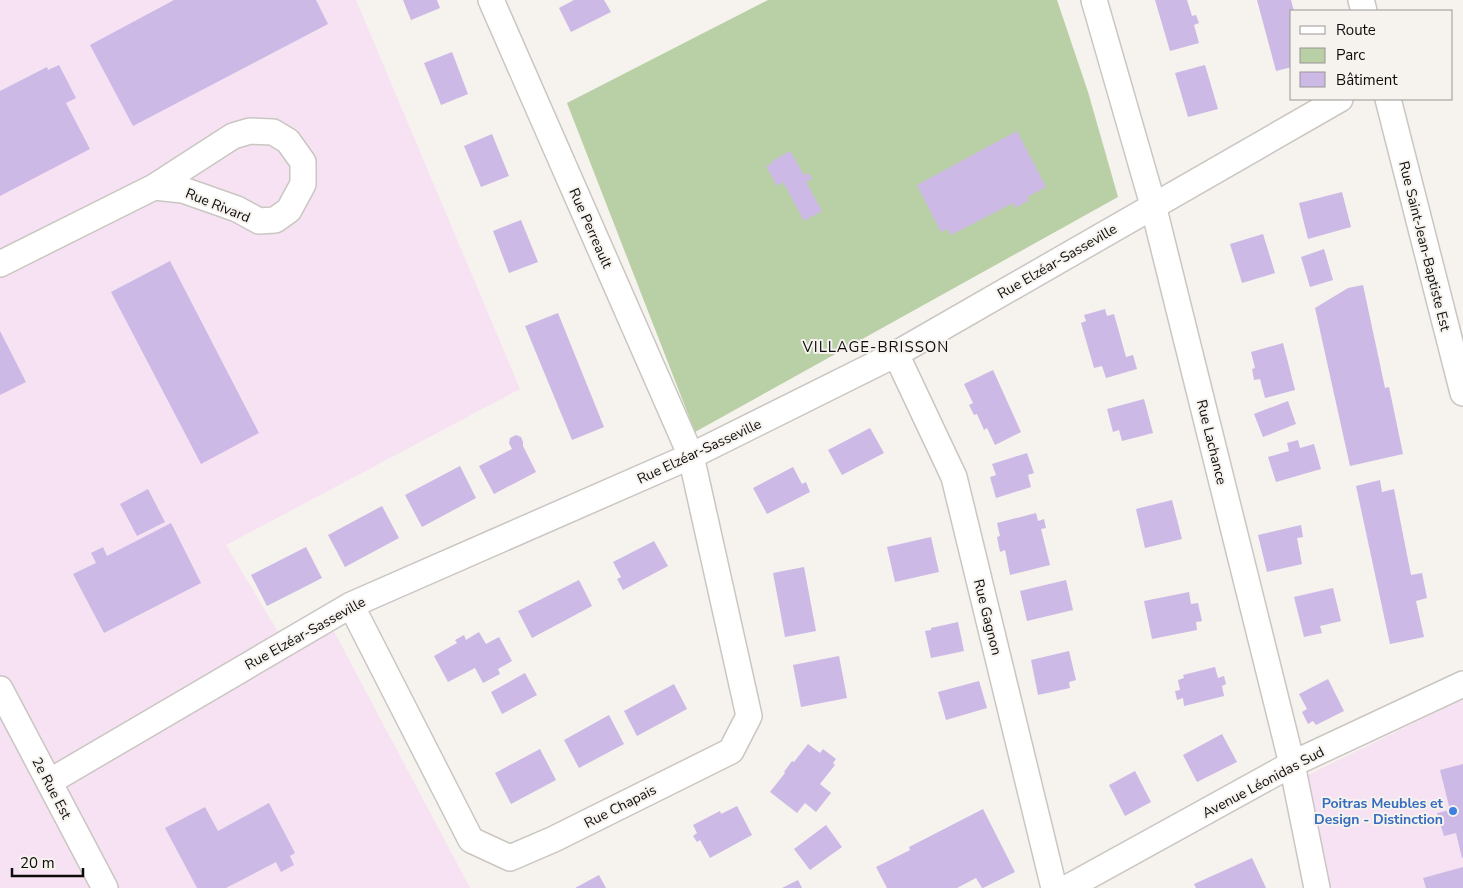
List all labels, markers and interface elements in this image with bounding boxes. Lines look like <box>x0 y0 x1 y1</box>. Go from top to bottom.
legend <box>1290 10 1453 100</box>
text: Route <box>1336 20 1376 40</box>
text: Parc <box>1336 45 1365 65</box>
text: Bâtiment <box>1336 70 1398 90</box>
street label: Rue Saint-Jean-Baptiste Est <box>1394 159 1455 333</box>
street label: Rue Rivard <box>183 184 253 227</box>
street label: Rue Perreault <box>564 185 617 271</box>
street label: Rue Elzéar-Sasseville <box>994 219 1121 303</box>
district label: VILLAGE-BRISSON <box>802 337 949 357</box>
street label: Rue Lachance <box>1192 398 1231 487</box>
street label: Rue Elzéar-Sasseville <box>634 414 764 489</box>
street label: Rue Gagnon <box>969 577 1006 657</box>
street label: Rue Elzéar-Sasseville <box>242 592 369 675</box>
street label: Avenue Léonidas Sud <box>1199 742 1328 823</box>
street label: 2e Rue Est <box>27 754 76 823</box>
street label: Rue Chapais <box>581 780 660 833</box>
place label: Poitras Meubles et Design - Distinction <box>1314 794 1444 829</box>
marker: Poitras Meubles et Design - Distinction <box>1447 805 1459 817</box>
scale bar <box>12 846 84 878</box>
text: 20 m <box>20 853 55 873</box>

